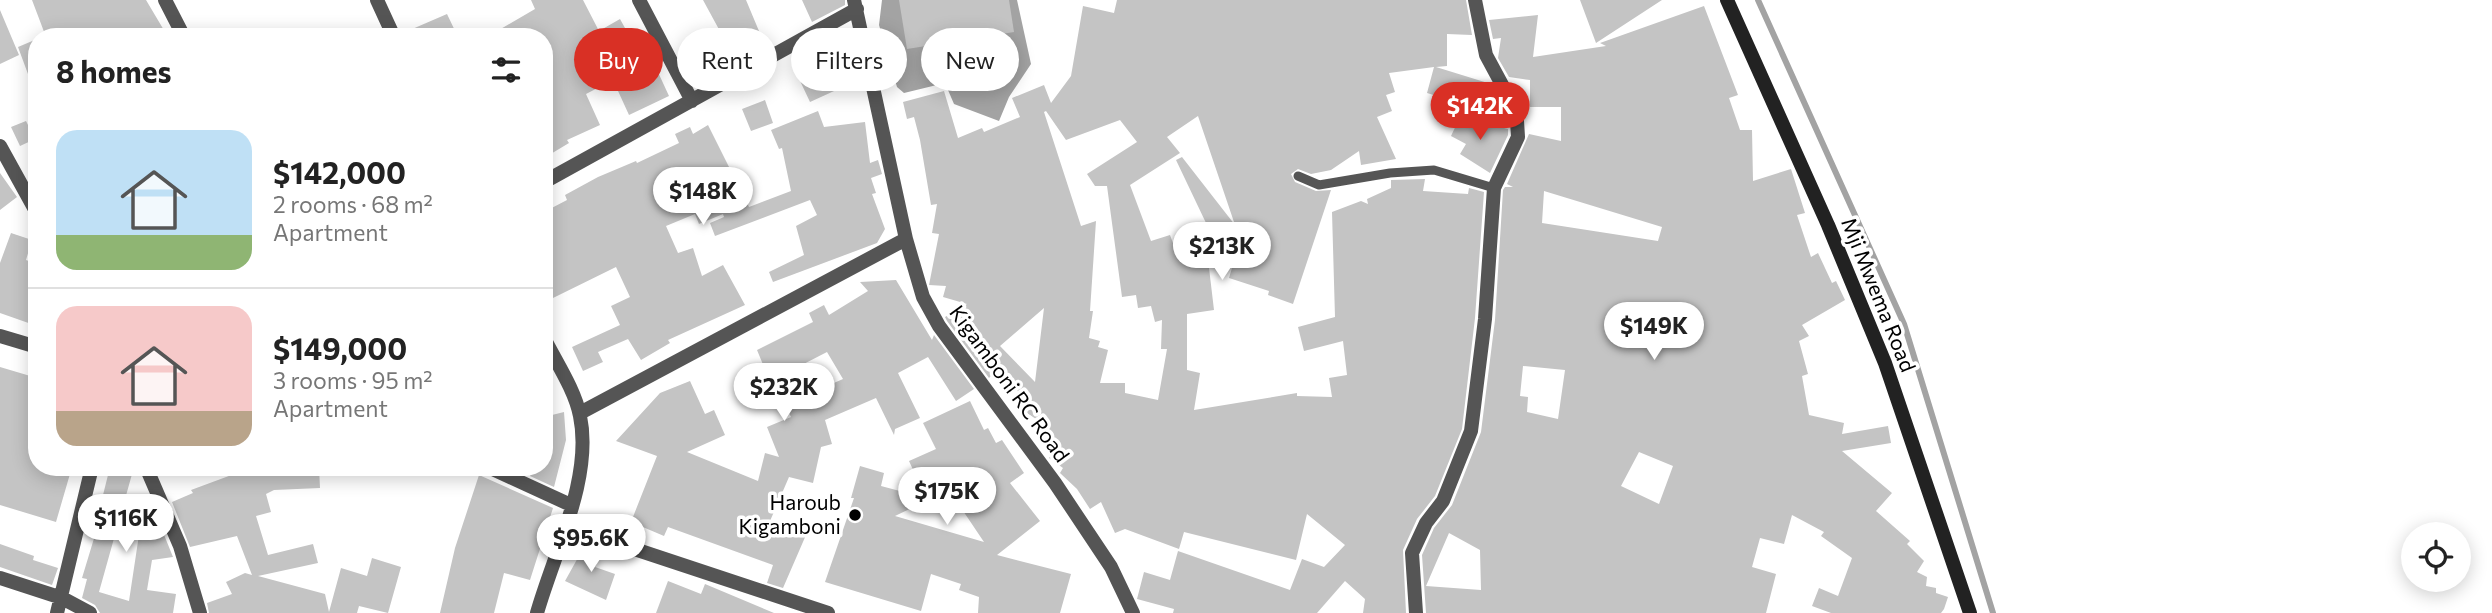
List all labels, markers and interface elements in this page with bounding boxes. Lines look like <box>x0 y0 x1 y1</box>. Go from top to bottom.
chip: Buy <box>574 28 663 91</box>
chip: Rent <box>677 28 777 91</box>
chip: Filters <box>791 28 907 91</box>
chip: New <box>921 28 1019 91</box>
icon: filters <box>487 51 525 89</box>
text: 8 homes <box>56 52 172 89</box>
pin: $142K <box>1431 82 1529 142</box>
text: $142K <box>1447 91 1513 119</box>
text: $142,000 <box>273 153 406 190</box>
icon: home <box>112 158 196 242</box>
pin: $148K <box>654 168 752 227</box>
text: $148K <box>669 176 737 204</box>
text: 2 rooms · 68 m² <box>273 190 433 218</box>
street label: Mji Mwema Road <box>1837 214 1922 375</box>
text: Apartment <box>273 218 388 246</box>
pin: $213K <box>1173 222 1271 282</box>
text: $213K <box>1189 231 1255 259</box>
street label: Kigamboni RC Road <box>945 300 1075 466</box>
pin: $149K <box>1605 302 1703 362</box>
text: $149K <box>1620 311 1688 339</box>
text: $149,000 <box>273 329 407 366</box>
icon: home <box>112 334 196 418</box>
pin: $232K <box>735 364 833 423</box>
text: 3 rooms · 95 m² <box>273 366 432 394</box>
text: $232K <box>750 372 818 400</box>
text: Apartment <box>273 394 388 422</box>
pin: $175K <box>898 468 996 527</box>
text: $175K <box>914 476 980 504</box>
place label: Haroub Kigamboni <box>739 489 841 538</box>
pin: $116K <box>77 494 175 554</box>
text: $116K <box>94 503 158 531</box>
marker: Haroub Kigamboni <box>847 507 863 523</box>
pin: $95.6K <box>534 514 648 574</box>
map controls <box>2401 522 2471 592</box>
button: locate <box>2401 522 2471 592</box>
text: $95.6K <box>553 523 629 551</box>

